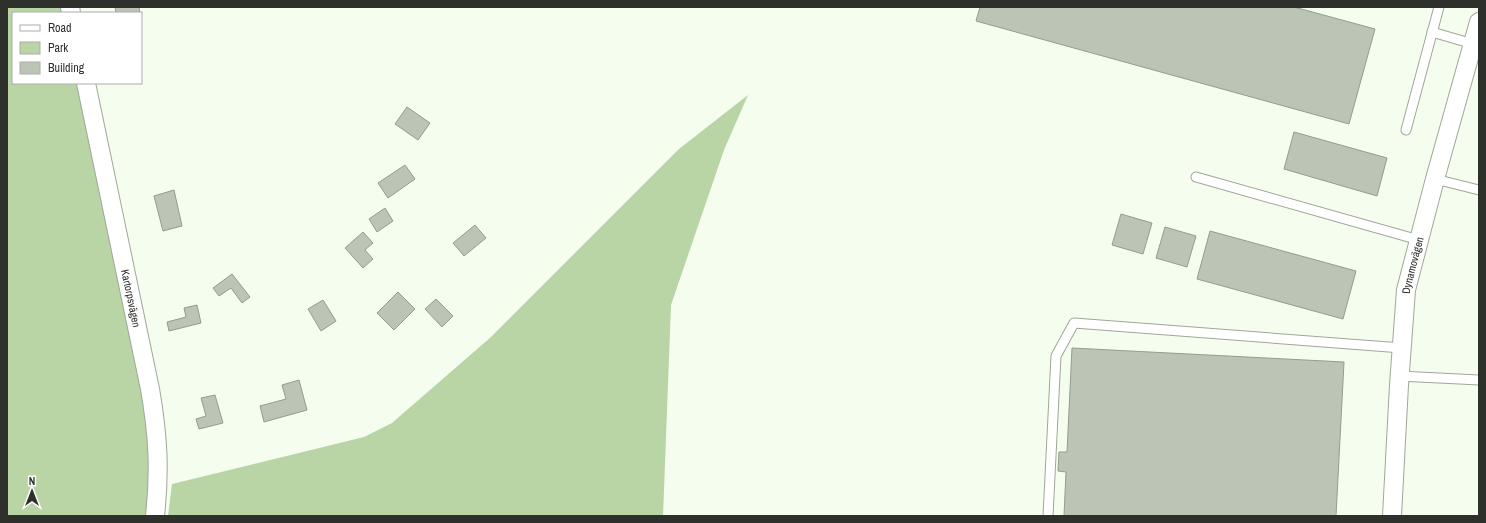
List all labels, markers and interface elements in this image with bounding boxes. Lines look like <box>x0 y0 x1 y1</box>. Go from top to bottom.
legend <box>12 12 142 84</box>
text: Road <box>48 20 72 36</box>
text: Park <box>48 40 68 56</box>
text: Building <box>48 60 85 76</box>
street label: Dynamovägen <box>1399 235 1427 294</box>
street label: Kartorpsvägen <box>118 268 144 329</box>
north arrow <box>12 471 52 511</box>
text: N <box>29 474 35 488</box>

